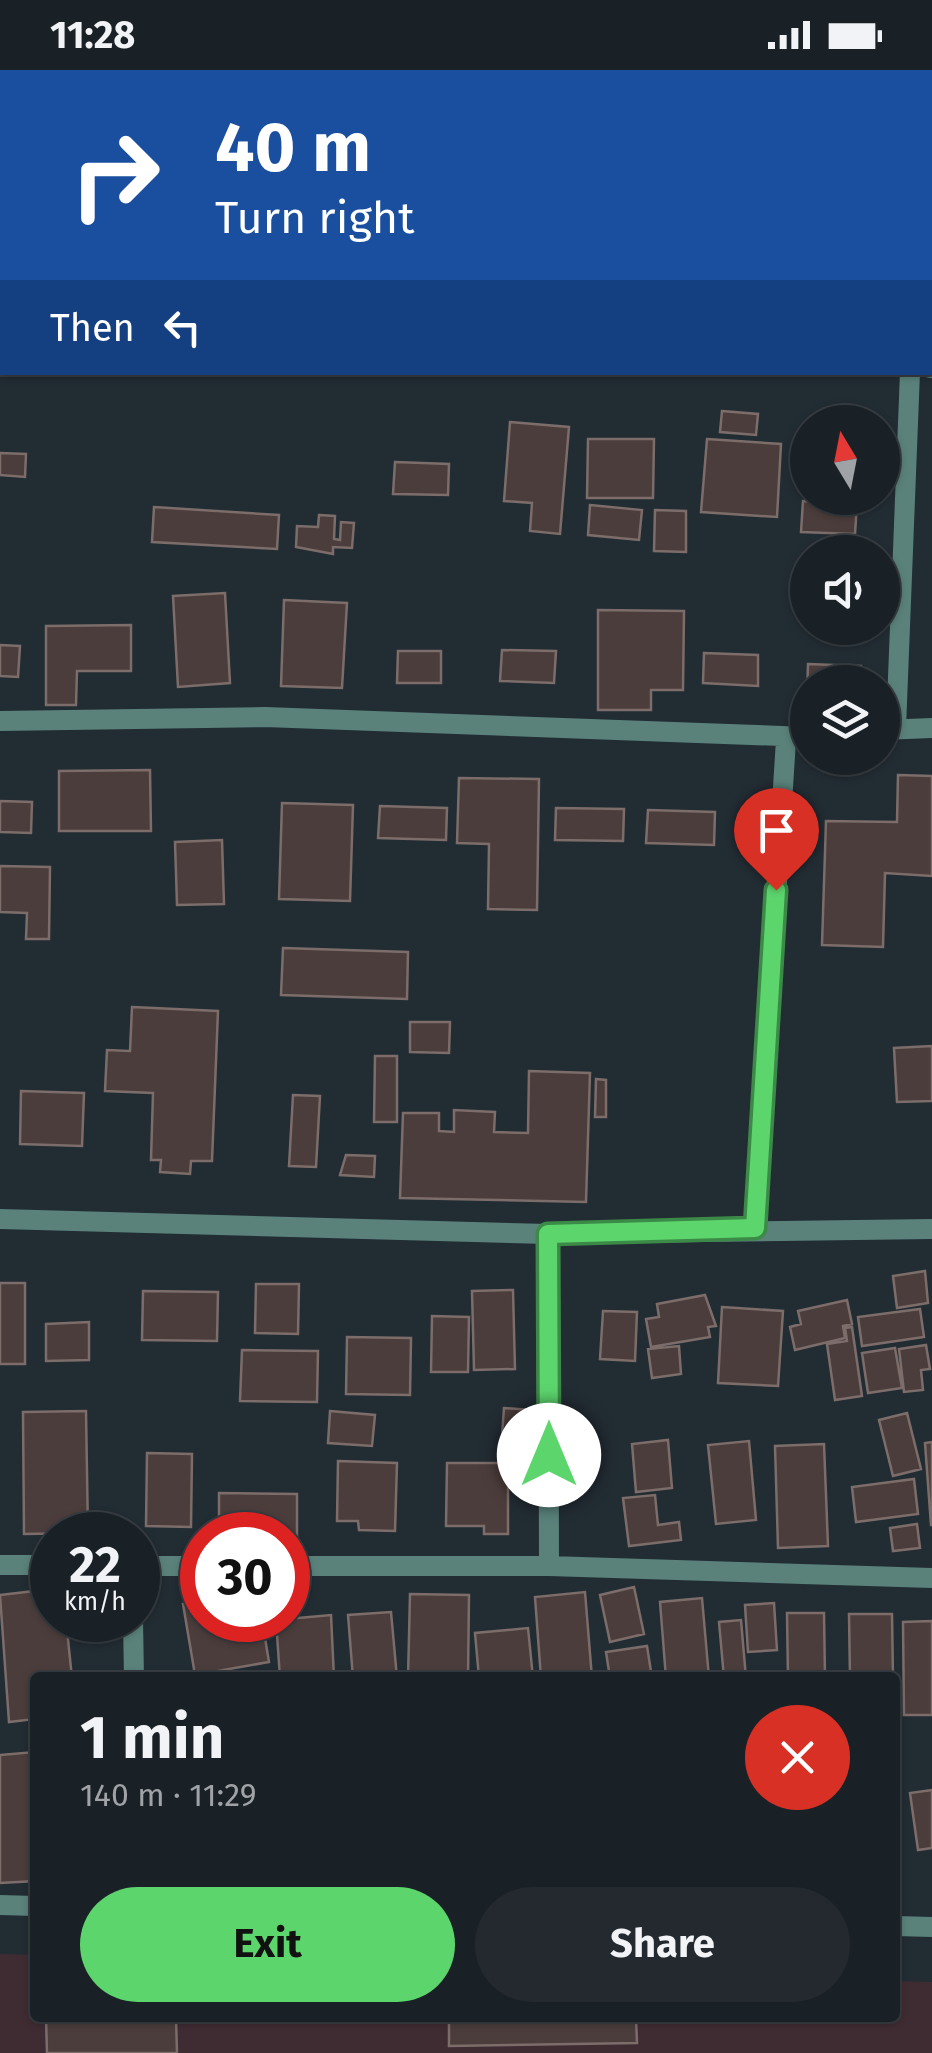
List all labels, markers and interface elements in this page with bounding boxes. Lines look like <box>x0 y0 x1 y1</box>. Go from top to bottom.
text: 11:28 <box>50 12 135 58</box>
text: 40 m <box>215 106 371 190</box>
icon: right <box>50 110 180 240</box>
text: Turn right <box>215 191 414 245</box>
icon: left <box>155 300 210 355</box>
text: Then <box>50 305 135 351</box>
north arrow <box>790 405 900 515</box>
map controls <box>790 405 900 775</box>
button: sound <box>790 535 900 645</box>
button: layers <box>790 665 900 775</box>
pin <box>734 788 819 891</box>
icon: arrive <box>749 803 804 858</box>
position arrow <box>497 1403 601 1507</box>
speed limit sign: 30 <box>180 1512 310 1642</box>
text: 22 <box>69 1535 121 1595</box>
text: km/h <box>64 1587 126 1617</box>
text: 1 min <box>80 1702 224 1774</box>
button: close <box>745 1705 850 1810</box>
text: 140 m · 11:29 <box>80 1776 257 1814</box>
button: Exit <box>80 1887 455 2002</box>
button: Share <box>475 1887 850 2002</box>

